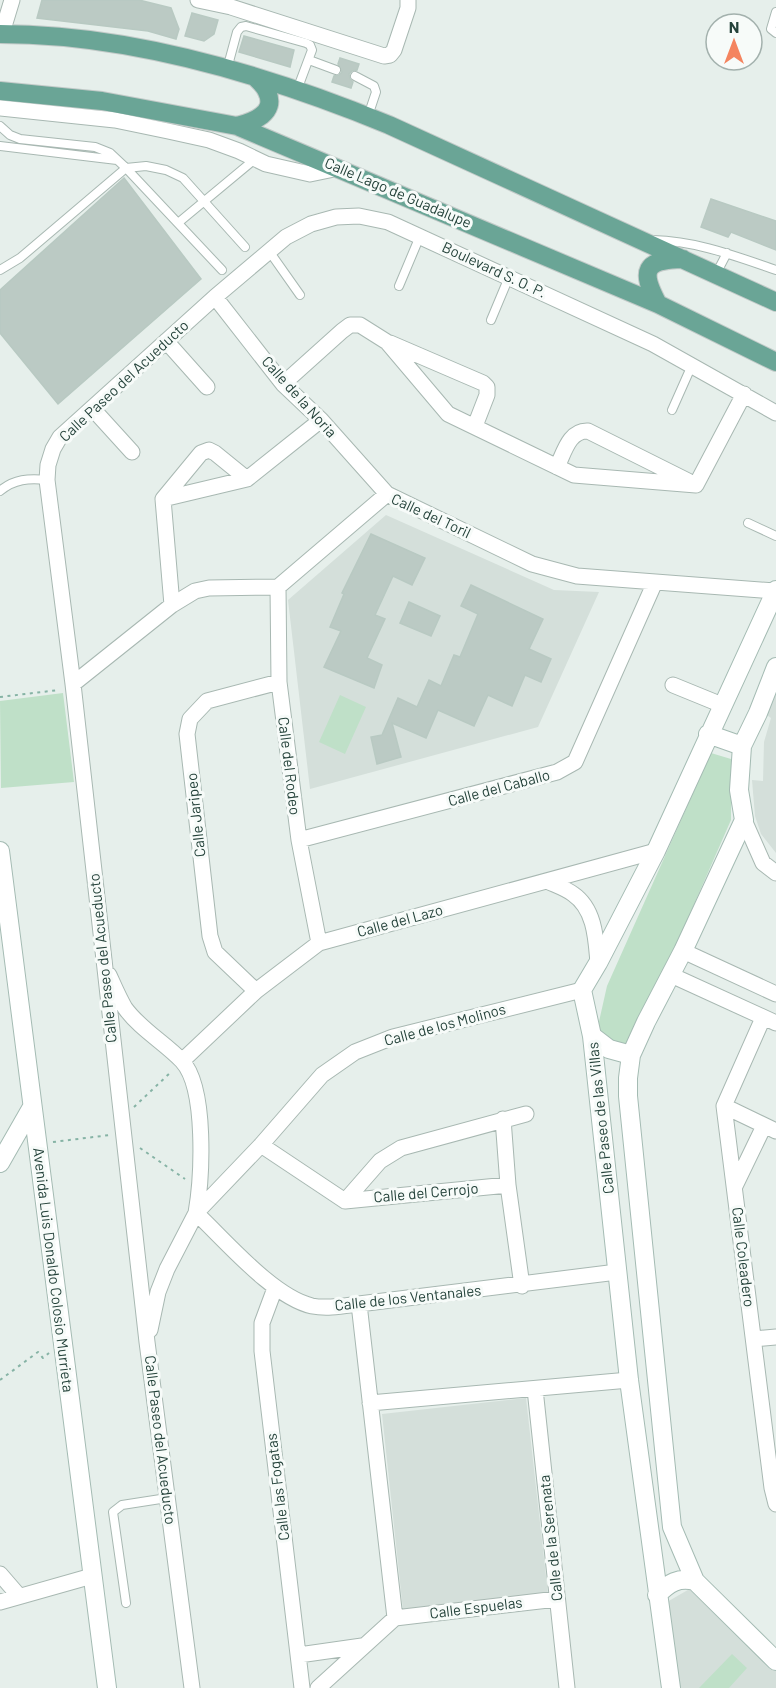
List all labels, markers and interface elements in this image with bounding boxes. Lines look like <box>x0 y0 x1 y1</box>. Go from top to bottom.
north arrow <box>704 12 764 72</box>
text: N <box>729 17 739 36</box>
street label: Calle Lago de Guadalupe <box>322 153 474 231</box>
street label: Boulevard S. O. P. <box>440 237 549 301</box>
street label: Calle Paseo del Acueducto <box>55 316 192 445</box>
street label: Calle de la Noria <box>259 352 341 441</box>
street label: Calle del Toril <box>389 489 474 541</box>
street label: Calle del Rodeo <box>275 716 305 816</box>
street label: Calle del Caballo <box>446 765 552 809</box>
street label: Calle Jaripeo <box>182 772 208 858</box>
street label: Calle Paseo del Acueducto <box>84 872 120 1044</box>
street label: Calle del Lazo <box>355 900 445 940</box>
street label: Calle de los Molinos <box>382 999 508 1049</box>
street label: Calle Paseo de las Villas <box>583 1041 617 1195</box>
street label: Avenida Luis Donaldo Colosio Murrieta <box>30 1146 78 1393</box>
street label: Calle del Cerrojo <box>373 1178 479 1206</box>
street label: Calle Coleadero <box>729 1206 759 1308</box>
street label: Calle de los Ventanales <box>334 1280 482 1314</box>
street label: Calle Paseo del Acueducto <box>142 1354 180 1525</box>
street label: Calle las Fogatas <box>261 1432 293 1542</box>
street label: Calle de la Serenata <box>534 1474 566 1602</box>
street label: Calle Espuelas <box>428 1592 523 1622</box>

